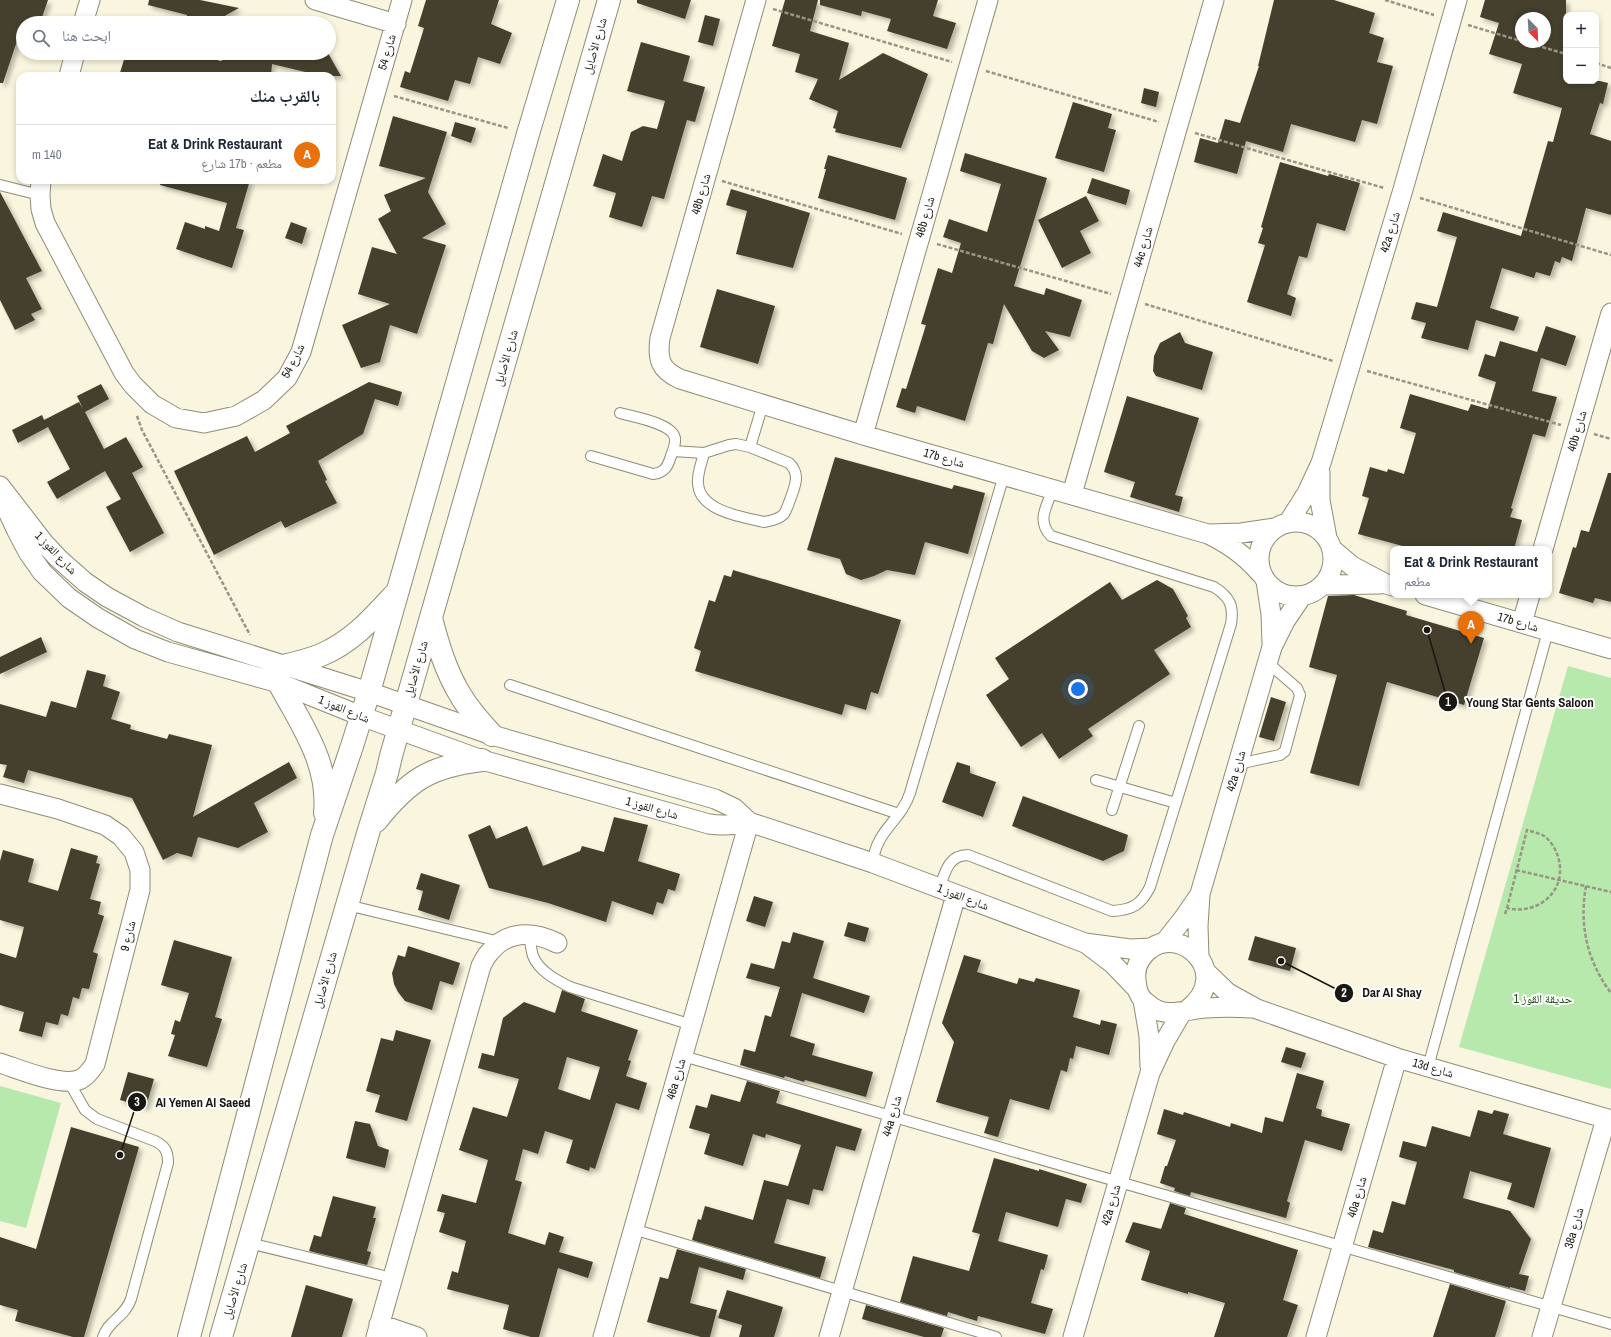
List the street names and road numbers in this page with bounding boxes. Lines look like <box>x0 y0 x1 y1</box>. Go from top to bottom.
street label: شارع الأصايل <box>579 16 611 76</box>
street label: شارع 54 <box>374 32 400 72</box>
street label: 48b شارع <box>688 172 715 216</box>
street label: 46b شارع <box>912 195 939 239</box>
street label: 42a شارع <box>1376 209 1404 254</box>
street label: 44c شارع <box>1130 225 1156 269</box>
street label: شارع الأصايل <box>490 328 522 388</box>
street label: شارع 54 <box>278 341 308 381</box>
street label: 40b شارع <box>1564 409 1591 453</box>
street label: 17b شارع <box>922 445 966 472</box>
street label: شارع القوز 1 <box>31 528 81 578</box>
street label: 17b شارع <box>1496 609 1540 636</box>
street label: شارع الأصايل <box>400 639 432 699</box>
street label: شارع القوز 1 <box>316 691 372 727</box>
street label: 42a شارع <box>1223 749 1250 793</box>
street label: شارع القوز 1 <box>624 793 680 823</box>
street label: شارع القوز 1 <box>935 880 991 914</box>
street label: شارع 9 <box>116 919 140 953</box>
street label: شارع الأصايل <box>309 950 341 1010</box>
street label: 13d شارع <box>1411 1055 1455 1082</box>
street label: 46a شارع <box>663 1057 690 1101</box>
street label: 44a شارع <box>879 1094 906 1138</box>
street label: 40a شارع <box>1344 1175 1371 1219</box>
street label: 42a شارع <box>1098 1183 1125 1227</box>
street label: 38a شارع <box>1561 1206 1588 1250</box>
street label: شارع الأصايل <box>219 1261 251 1321</box>

